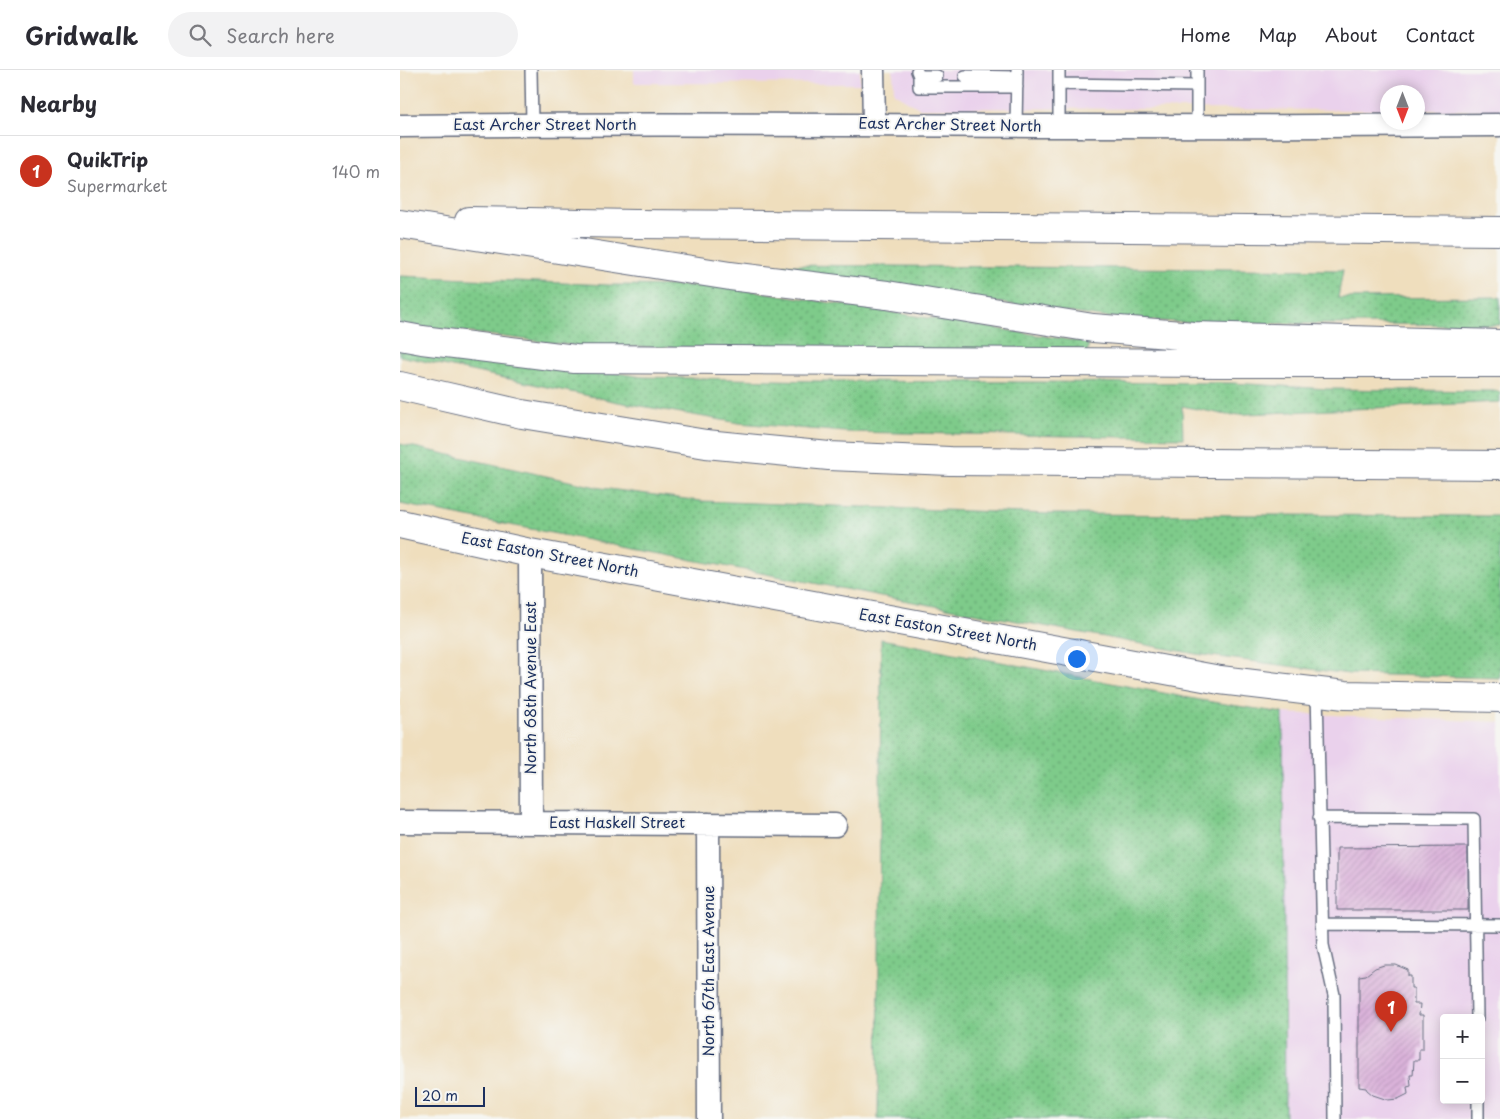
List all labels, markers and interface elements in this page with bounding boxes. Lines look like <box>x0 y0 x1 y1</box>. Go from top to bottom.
search box <box>168 12 518 57</box>
text: Gridwalk <box>25 17 138 53</box>
icon: search <box>186 21 214 49</box>
text: Search here <box>226 21 335 49</box>
text: Home <box>1180 21 1230 48</box>
text: Map <box>1258 21 1297 48</box>
text: About <box>1325 21 1377 48</box>
text: Contact <box>1405 21 1475 48</box>
north arrow <box>1380 85 1425 130</box>
text: Nearby <box>20 87 97 119</box>
street label: East Archer Street North <box>858 110 1042 137</box>
street label: East Archer Street North <box>453 112 637 135</box>
text: QuikTrip <box>67 145 148 173</box>
text: 1 <box>32 159 40 183</box>
text: 140 m <box>332 159 380 183</box>
text: Supermarket <box>67 173 167 197</box>
street label: East Easton Street North <box>459 525 641 582</box>
street label: North 68th Avenue East <box>518 601 541 775</box>
street label: East Easton Street North <box>857 602 1039 656</box>
your location <box>1064 646 1090 672</box>
street label: East Haskell Street <box>549 810 685 833</box>
street label: North 67th East Avenue <box>696 886 719 1056</box>
pin: 1 <box>1375 991 1407 1032</box>
map controls <box>1440 1014 1485 1104</box>
button: + <box>1440 1014 1485 1059</box>
button: − <box>1440 1059 1485 1104</box>
scale bar <box>415 1084 485 1107</box>
text: 20 m <box>422 1085 458 1106</box>

